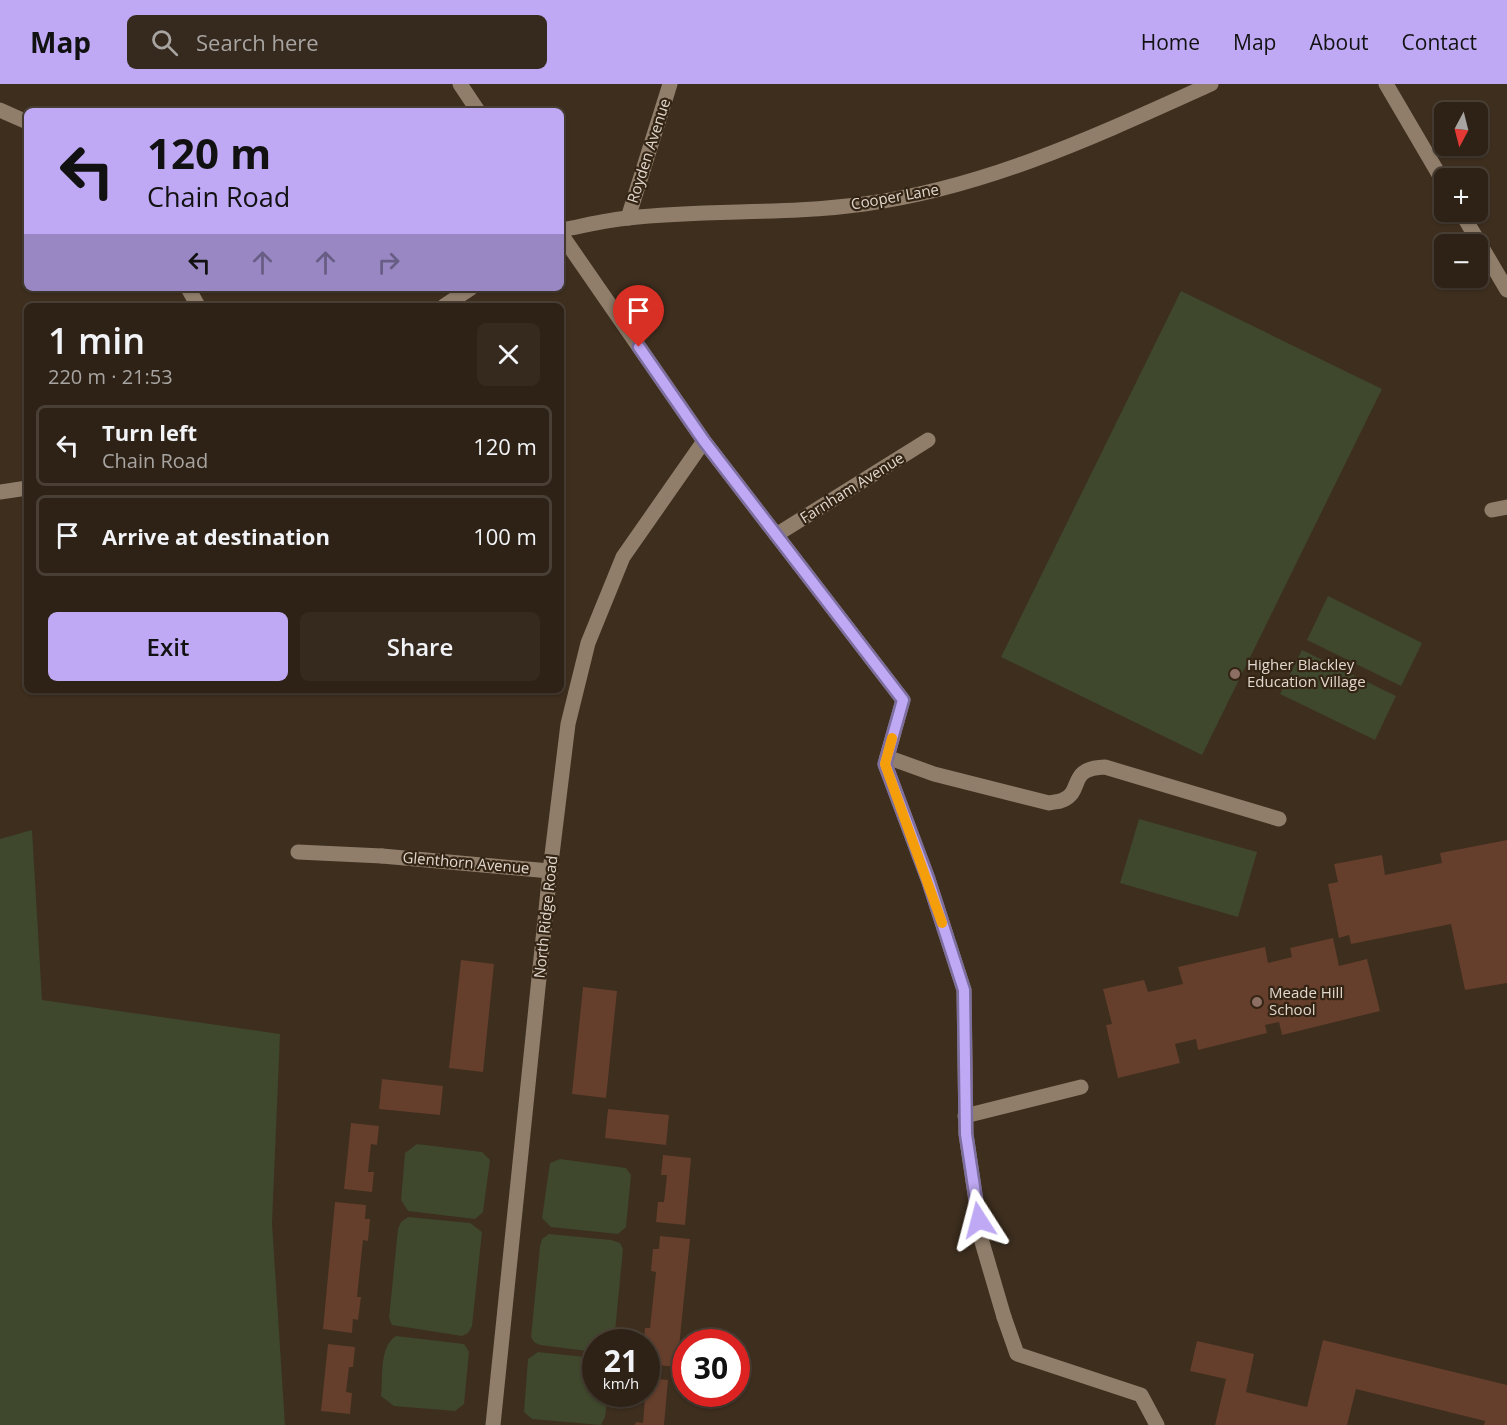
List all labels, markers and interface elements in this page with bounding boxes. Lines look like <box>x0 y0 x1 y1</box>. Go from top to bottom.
search box <box>127 15 547 69</box>
text: Map <box>30 23 91 61</box>
icon: search <box>148 26 181 59</box>
text: Search here <box>196 27 319 57</box>
text: Home <box>1141 28 1200 56</box>
text: Map <box>1233 28 1276 56</box>
text: About <box>1309 28 1369 56</box>
text: Contact <box>1402 28 1477 56</box>
street label: Royden Avenue <box>622 96 674 205</box>
north arrow <box>1434 102 1488 156</box>
map controls <box>1434 102 1488 288</box>
text: 120 m <box>147 124 271 181</box>
icon: left <box>48 132 126 210</box>
button: + <box>1434 168 1488 222</box>
text: Chain Road <box>147 178 290 215</box>
street label: Cooper Lane <box>849 178 940 214</box>
button: − <box>1434 234 1488 288</box>
icon: left <box>183 246 216 279</box>
icon: ahead <box>246 246 279 279</box>
icon: ahead <box>309 246 342 279</box>
icon: right <box>372 246 405 279</box>
pin <box>613 285 664 347</box>
icon: arrive <box>622 294 655 327</box>
text: 1 min <box>48 316 145 365</box>
button: close <box>477 323 540 386</box>
text: 220 m · 21:53 <box>48 363 173 390</box>
text: Turn left <box>102 417 197 447</box>
icon: left <box>51 429 84 462</box>
text: 120 m <box>473 431 537 461</box>
text: Chain Road <box>102 447 208 474</box>
street label: Farnham Avenue <box>796 447 907 527</box>
icon: arrive <box>51 519 84 552</box>
text: Arrive at destination <box>102 521 330 551</box>
text: 100 m <box>473 521 537 551</box>
button: Exit <box>48 612 288 681</box>
button: Share <box>300 612 540 681</box>
place label: Higher Blackley Education Village <box>1247 654 1366 691</box>
marker: Higher Blackley Education Village <box>1228 667 1242 681</box>
street label: Glenthorn Avenue <box>402 846 530 878</box>
street label: North Ridge Road <box>529 855 561 979</box>
place label: Meade Hill School <box>1269 982 1343 1019</box>
marker: Meade Hill School <box>1250 995 1264 1009</box>
position arrow <box>947 1188 1011 1252</box>
speed limit sign: 30 <box>672 1329 750 1407</box>
text: 21 <box>604 1340 638 1381</box>
text: km/h <box>603 1373 639 1393</box>

